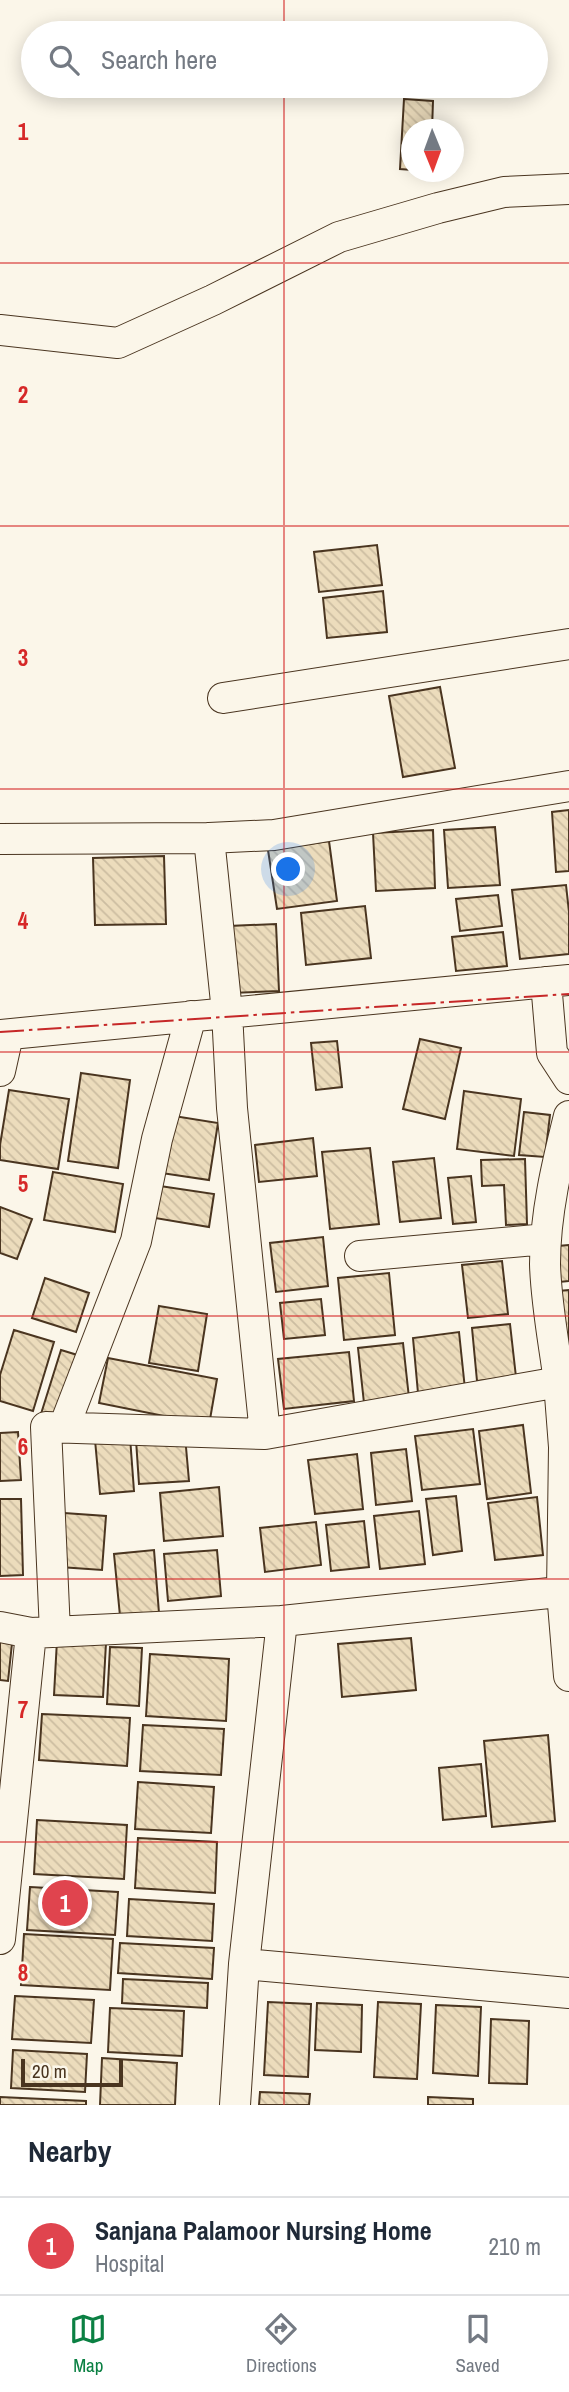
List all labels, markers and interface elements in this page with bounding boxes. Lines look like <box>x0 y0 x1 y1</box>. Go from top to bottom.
search box <box>21 21 548 98</box>
icon: search <box>45 41 83 79</box>
text: Search here <box>101 42 217 77</box>
text: 1 <box>18 116 29 147</box>
north arrow <box>401 119 464 182</box>
text: 2 <box>18 379 28 410</box>
text: 3 <box>18 642 28 673</box>
your location <box>271 852 305 886</box>
text: 4 <box>18 905 29 936</box>
text: 5 <box>18 1168 28 1199</box>
text: 6 <box>18 1431 28 1462</box>
text: 7 <box>18 1694 28 1725</box>
pin: 1 <box>42 1877 88 1929</box>
text: 8 <box>18 1957 28 1988</box>
scale bar <box>21 2056 122 2088</box>
text: 20 m <box>32 2058 67 2084</box>
text: Nearby <box>28 2131 111 2171</box>
text: Sanjana Palamoor Nursing Home <box>95 2213 432 2248</box>
text: 1 <box>46 2231 56 2262</box>
text: 210 m <box>489 2231 541 2262</box>
text: Hospital <box>95 2248 164 2279</box>
tab: Map <box>69 2310 107 2378</box>
tab: Directions <box>246 2310 317 2378</box>
tab: Saved <box>456 2310 500 2378</box>

